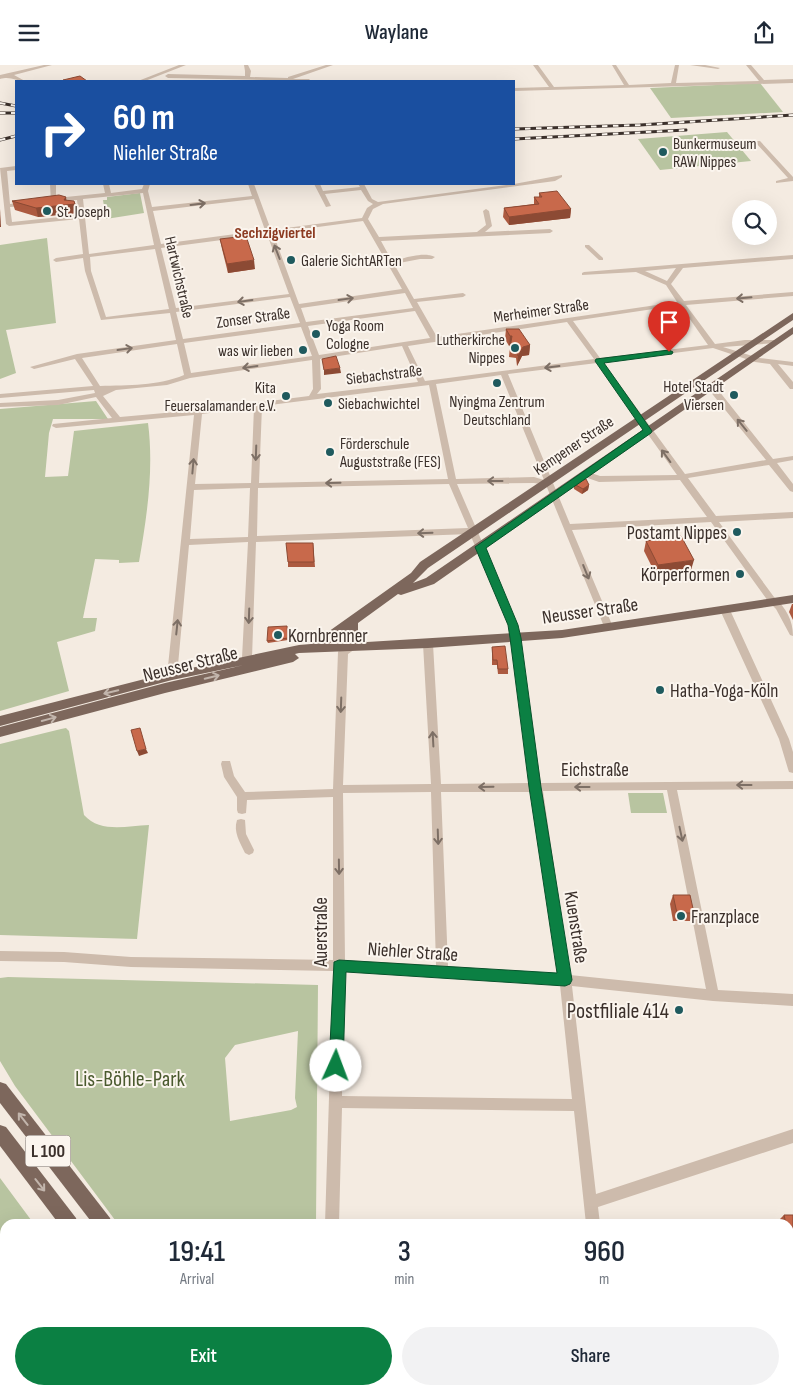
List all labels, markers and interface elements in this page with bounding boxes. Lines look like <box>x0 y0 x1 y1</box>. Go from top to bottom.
icon: menu <box>15 19 43 47</box>
text: Waylane <box>365 19 428 46</box>
icon: share <box>750 19 778 47</box>
text: 60 m <box>113 97 175 140</box>
icon: right <box>30 100 95 165</box>
place label: Bunkermuseum RAW Nippes <box>673 135 757 172</box>
text: Niehler Straße <box>113 140 218 167</box>
marker: Bunkermuseum RAW Nippes <box>657 146 669 158</box>
one-way arrow <box>190 199 206 209</box>
map controls <box>732 200 777 245</box>
button: search <box>732 200 777 245</box>
place label: St. Joseph <box>57 203 110 222</box>
marker: St. Joseph <box>41 205 53 217</box>
district label: Sechzigviertel <box>234 224 316 243</box>
street label: Hartwichstraße <box>160 235 197 320</box>
one-way arrow <box>272 245 281 260</box>
place label: Galerie SichtARTen <box>301 252 402 271</box>
marker: Galerie SichtARTen <box>285 254 297 266</box>
one-way arrow <box>337 294 353 304</box>
one-way arrow <box>737 294 753 303</box>
street label: Merheimer Straße <box>492 295 590 328</box>
one-way arrow <box>237 296 253 306</box>
pin <box>648 301 690 352</box>
street label: Zonser Straße <box>215 304 291 333</box>
icon: arrive <box>655 308 683 336</box>
place label: Yoga Room Cologne <box>326 317 384 354</box>
marker: Yoga Room Cologne <box>310 328 322 340</box>
place label: Lutherkirche Nippes <box>437 331 505 368</box>
place label: was wir lieben <box>218 342 293 361</box>
marker: Lutherkirche Nippes <box>509 342 521 354</box>
one-way arrow <box>117 344 133 354</box>
marker: was wir lieben <box>297 344 309 356</box>
street label: Siebachstraße <box>345 361 423 390</box>
one-way arrow <box>242 362 258 372</box>
one-way arrow <box>544 362 560 372</box>
marker: Nyingma Zentrum Deutschland <box>491 377 503 389</box>
place label: Hotel Stadt Viersen <box>663 378 724 415</box>
place label: Kita Feuersalamander e.V. <box>165 379 276 416</box>
marker: Hotel Stadt Viersen <box>728 389 740 401</box>
marker: Kita Feuersalamander e.V. <box>280 390 292 402</box>
place label: Nyingma Zentrum Deutschland <box>449 393 545 430</box>
place label: Siebachwichtel <box>338 395 420 414</box>
marker: Siebachwichtel <box>322 397 334 409</box>
street label: Kempener Straße <box>530 413 618 480</box>
one-way arrow <box>736 419 747 432</box>
place label: Förderschule Auguststraße (FES) <box>339 435 441 472</box>
one-way arrow <box>251 445 261 461</box>
marker: Förderschule Auguststraße (FES) <box>324 446 336 458</box>
one-way arrow <box>660 450 671 463</box>
one-way arrow <box>189 458 198 474</box>
one-way arrow <box>488 476 504 486</box>
one-way arrow <box>325 479 341 488</box>
place label: Postamt Nippes <box>627 522 727 545</box>
marker: Postamt Nippes <box>731 526 743 538</box>
one-way arrow <box>417 528 433 537</box>
one-way arrow <box>582 564 592 579</box>
place label: Körperformen <box>641 564 730 587</box>
marker: Körperformen <box>734 568 746 580</box>
street label: Neusser Straße <box>541 593 640 630</box>
one-way arrow <box>245 607 254 623</box>
one-way arrow <box>172 619 182 635</box>
place label: Kornbrenner <box>288 625 368 648</box>
marker: Kornbrenner <box>272 629 284 641</box>
street label: Neusser Straße <box>141 642 240 687</box>
one-way arrow <box>204 672 220 681</box>
place label: Hatha-Yoga-Köln <box>670 680 778 703</box>
marker: Hatha-Yoga-Köln <box>654 684 666 696</box>
one-way arrow <box>103 687 119 697</box>
one-way arrow <box>337 697 346 713</box>
one-way arrow <box>41 714 57 723</box>
one-way arrow <box>429 731 438 747</box>
street label: Eichstraße <box>561 759 629 782</box>
one-way arrow <box>737 781 753 790</box>
one-way arrow <box>574 782 590 792</box>
one-way arrow <box>478 783 494 792</box>
one-way arrow <box>677 825 686 841</box>
one-way arrow <box>433 828 443 844</box>
one-way arrow <box>334 859 344 875</box>
street label: Kuenstraße <box>558 889 593 965</box>
street label: Auerstraße <box>310 897 333 968</box>
place label: Franzplace <box>691 906 759 929</box>
marker: Franzplace <box>675 910 687 922</box>
street label: Niehler Straße <box>367 938 459 967</box>
place label: Postfiliale 414 <box>567 998 669 1025</box>
marker: Postfiliale 414 <box>673 1004 685 1016</box>
position arrow <box>309 1039 361 1091</box>
park label: Lis-Böhle-Park <box>75 1066 185 1093</box>
one-way arrow <box>17 1113 28 1126</box>
road number: L 100 <box>26 1135 70 1167</box>
one-way arrow <box>35 1178 46 1191</box>
text: 19:41 <box>169 1234 225 1270</box>
text: 3 <box>398 1234 411 1270</box>
text: 960 <box>583 1234 625 1270</box>
text: Arrival <box>180 1270 214 1289</box>
text: min <box>394 1270 414 1289</box>
text: m <box>599 1270 609 1289</box>
button: Exit <box>15 1327 392 1385</box>
button: Share <box>402 1327 779 1385</box>

